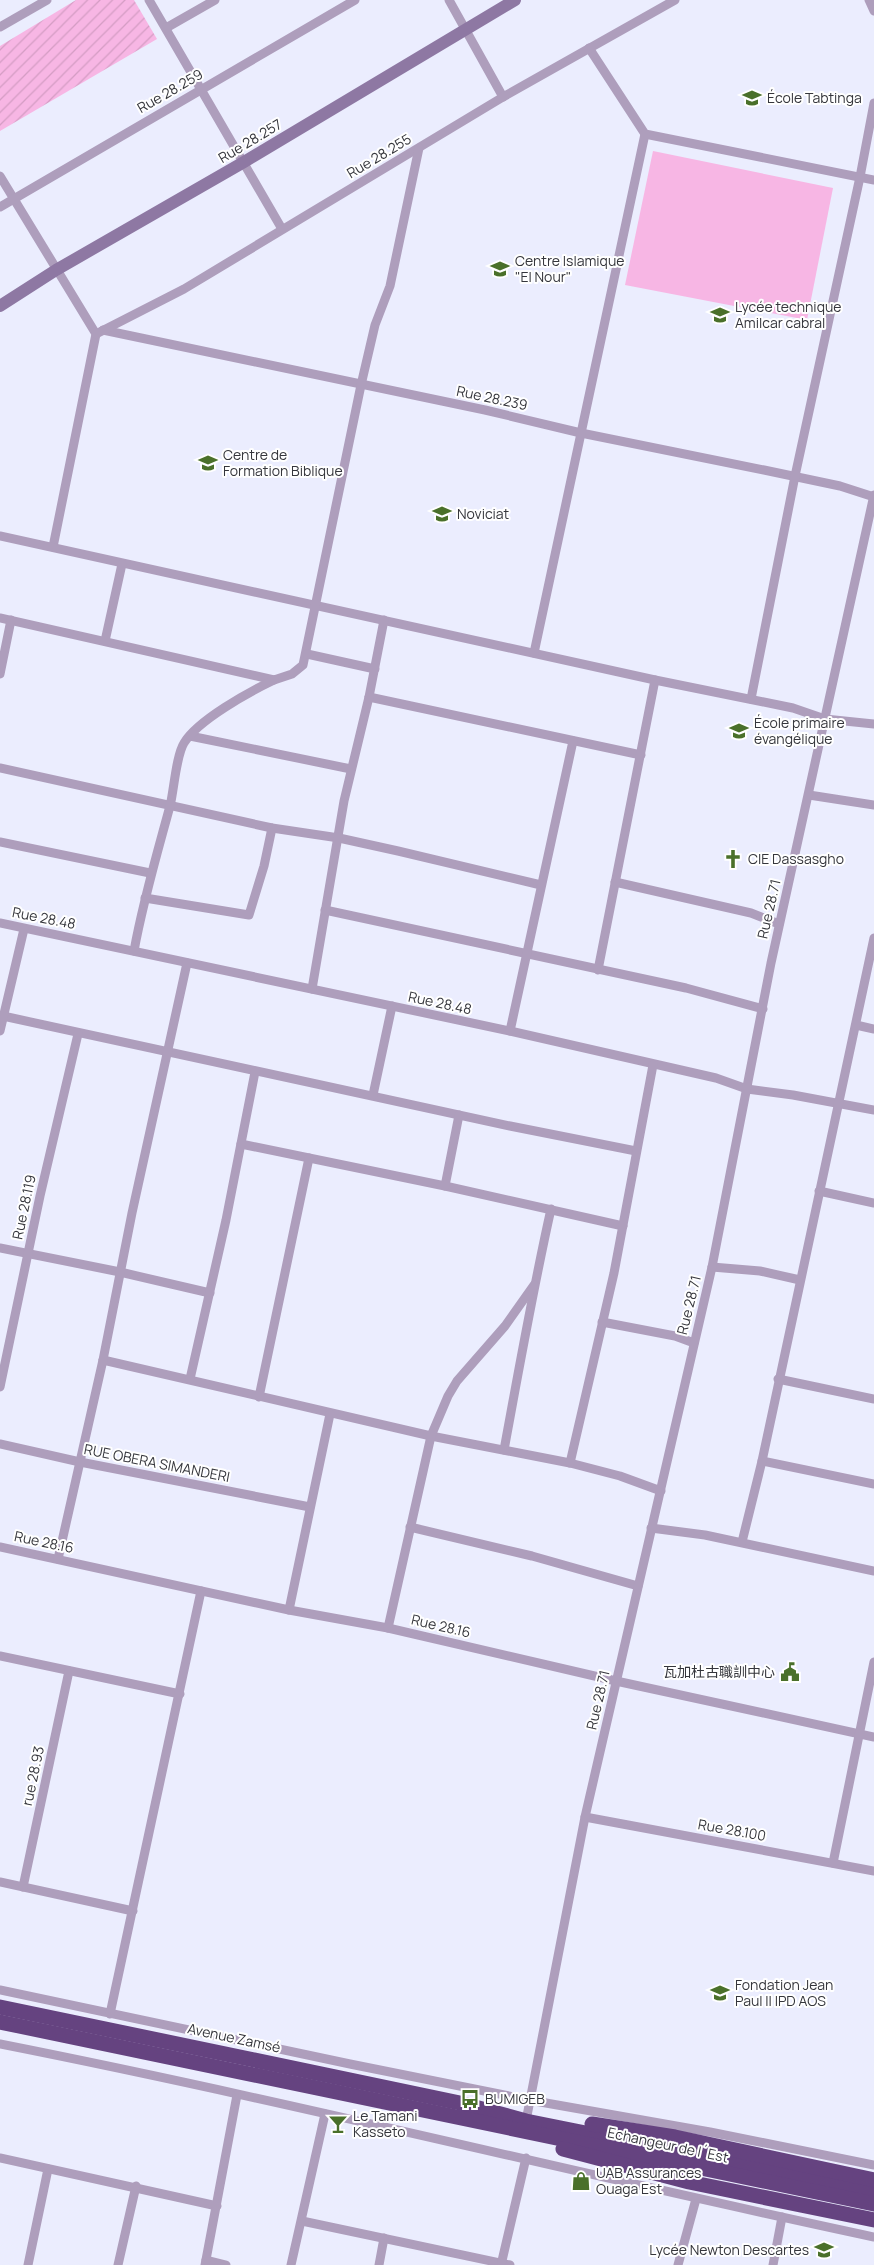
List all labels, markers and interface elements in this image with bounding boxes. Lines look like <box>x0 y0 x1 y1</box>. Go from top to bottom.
street label: Rue 28.259 <box>134 64 206 117</box>
school or university icon: École Tabtinga <box>741 87 763 109</box>
place label: École Tabtinga <box>767 88 862 107</box>
street label: Rue 28.257 <box>214 114 285 167</box>
street label: Rue 28.255 <box>343 129 414 182</box>
place label: Centre Islamique "El Nour" <box>515 251 624 286</box>
school or university icon: Centre Islamique "El Nour" <box>489 258 511 280</box>
place label: Lycée technique Amilcar cabral <box>735 297 841 332</box>
school or university icon: Lycée technique Amilcar cabral <box>709 304 731 326</box>
street label: Rue 28.239 <box>455 381 529 414</box>
place label: Centre de Formation Biblique <box>223 445 343 480</box>
school or university icon: Centre de Formation Biblique <box>197 452 219 474</box>
school or university icon: Noviciat <box>431 503 453 525</box>
place label: Noviciat <box>457 504 510 523</box>
place label: École primaire évangélique <box>754 713 845 748</box>
school or university icon: École primaire évangélique <box>728 720 750 742</box>
church icon: CIE Dassasgho <box>722 848 744 870</box>
place label: CIE Dassasgho <box>748 849 844 868</box>
street label: Rue 28.71 <box>752 877 785 940</box>
street label: Rue 28.48 <box>11 902 77 933</box>
street label: Rue 28.48 <box>407 987 473 1018</box>
street label: Rue 28.119 <box>7 1173 40 1241</box>
street label: Rue 28.71 <box>672 1273 705 1336</box>
street label: RUE OBERA SIMANDERI <box>83 1439 232 1486</box>
street label: Rue 28.16 <box>13 1526 76 1557</box>
street label: Rue 28.16 <box>410 1609 473 1642</box>
public building icon: 瓦加杜古職訓中心 <box>779 1661 801 1683</box>
place label: 瓦加杜古職訓中心 <box>663 1662 775 1681</box>
street label: Rue 28.71 <box>581 1668 614 1731</box>
street label: rue 28.93 <box>17 1744 48 1807</box>
street label: Rue 28.100 <box>697 1814 768 1845</box>
place label: Fondation Jean Paul II IPD AOS <box>735 1975 833 2010</box>
school or university icon: Fondation Jean Paul II IPD AOS <box>709 1982 731 2004</box>
street label: Avenue Zamsé <box>186 2018 282 2057</box>
bus stop icon: BUMIGEB <box>459 2088 481 2110</box>
place label: BUMIGEB <box>485 2089 545 2108</box>
place label: Le Tamani Kasseto <box>353 2106 418 2141</box>
bar icon: Le Tamani Kasseto <box>327 2113 349 2135</box>
street label: Echangeur de l´Est <box>606 2122 731 2167</box>
place label: UAB Assurances Ouaga Est <box>596 2163 701 2198</box>
shop icon: UAB Assurances Ouaga Est <box>570 2170 592 2192</box>
school or university icon: Lycée Newton Descartes <box>813 2239 835 2261</box>
place label: Lycée Newton Descartes <box>649 2240 809 2259</box>

